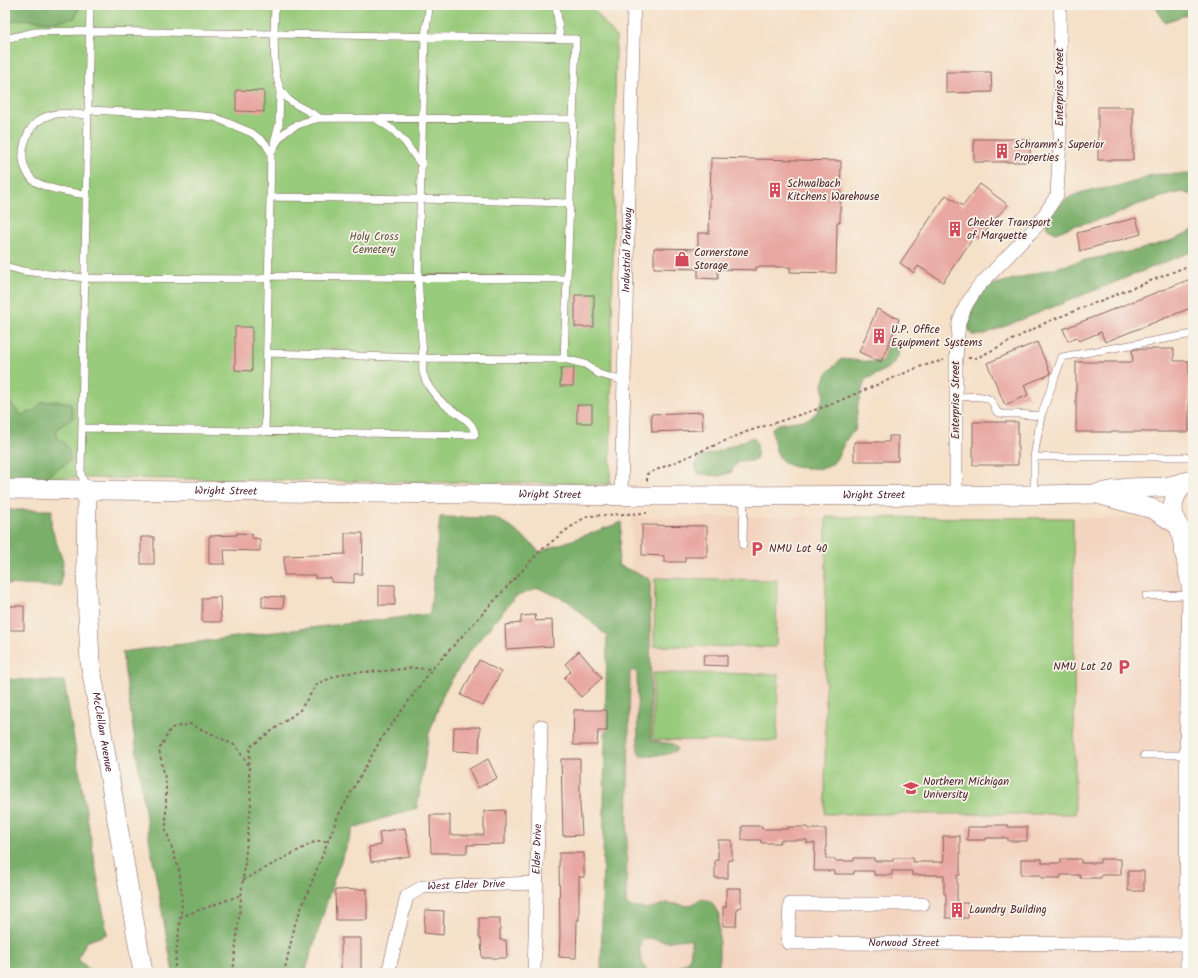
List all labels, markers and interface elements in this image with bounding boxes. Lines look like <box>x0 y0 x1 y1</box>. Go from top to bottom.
street label: Enterprise Street <box>1051 47 1069 126</box>
place label: Schramm's Superior Properties <box>1014 136 1105 167</box>
building icon: Schramm's Superior Properties <box>993 142 1011 160</box>
place label: Schwalbach Kitchens Warehouse <box>787 175 879 206</box>
building icon: Schwalbach Kitchens Warehouse <box>766 181 784 199</box>
street label: Industrial Parkway <box>617 206 638 293</box>
place label: Checker Transport of Marquette <box>967 214 1052 245</box>
building icon: Checker Transport of Marquette <box>946 220 964 238</box>
park label: Holy Cross Cemetery <box>349 228 399 259</box>
place label: Cornerstone Storage <box>694 244 748 275</box>
shop icon: Cornerstone Storage <box>673 250 691 268</box>
place label: U.P. Office Equipment Systems <box>891 321 983 352</box>
building icon: U.P. Office Equipment Systems <box>870 327 888 345</box>
street label: Enterprise Street <box>947 360 965 439</box>
street label: Wright Street <box>195 482 258 501</box>
street label: Wright Street <box>519 486 582 504</box>
street label: Wright Street <box>843 486 906 504</box>
parking icon: NMU Lot 40 <box>748 540 766 558</box>
place label: NMU Lot 40 <box>769 540 828 558</box>
place label: NMU Lot 20 <box>1053 658 1112 676</box>
parking icon: NMU Lot 20 <box>1115 658 1133 676</box>
street label: McClellan Avenue <box>86 690 118 773</box>
place label: Northern Michigan University <box>923 773 1009 804</box>
school or university icon: Northern Michigan University <box>902 779 920 797</box>
street label: Elder Drive <box>528 823 547 875</box>
street label: West Elder Drive <box>427 875 505 896</box>
building icon: Laundry Building <box>948 901 966 919</box>
place label: Laundry Building <box>969 901 1047 919</box>
street label: Norwood Street <box>868 934 940 952</box>

